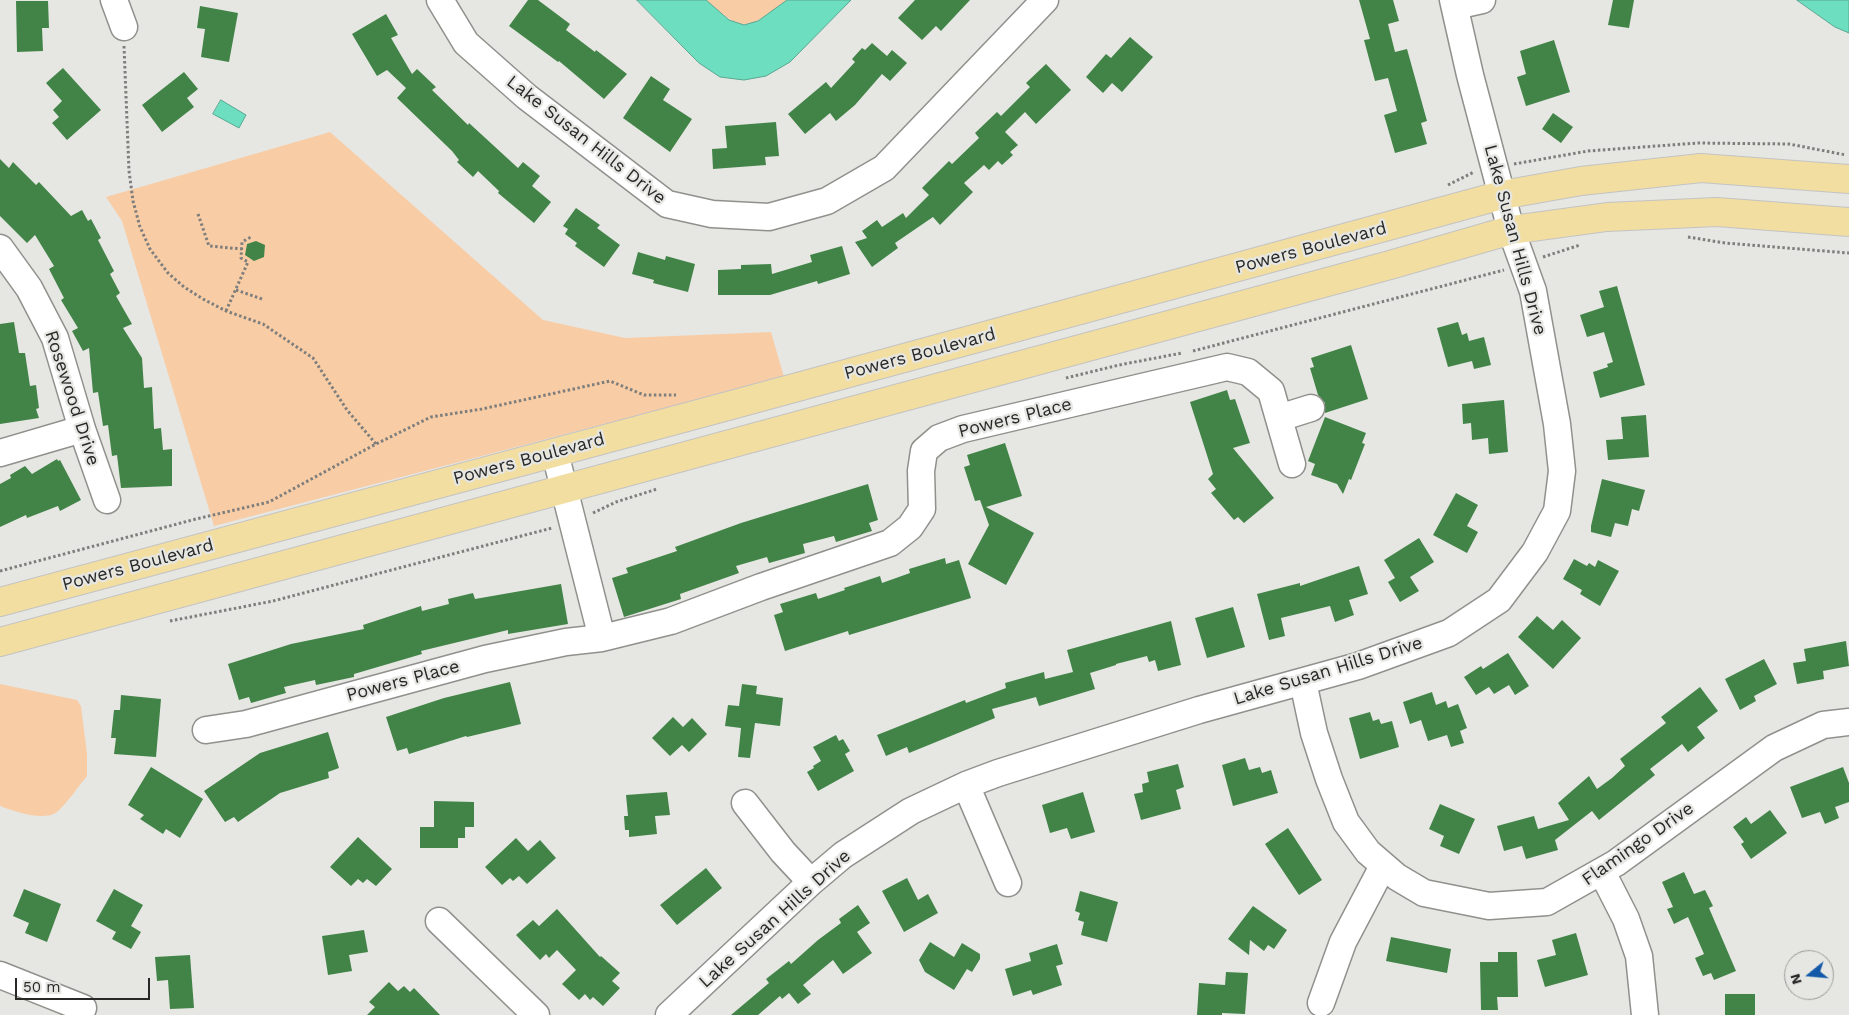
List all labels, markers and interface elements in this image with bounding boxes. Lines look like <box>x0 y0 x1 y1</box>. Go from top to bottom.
street label: Lake Susan Hills Drive <box>502 71 670 209</box>
street label: Lake Susan Hills Drive <box>1479 142 1551 338</box>
street label: Powers Boulevard <box>1233 217 1389 279</box>
street label: Powers Boulevard <box>842 323 998 385</box>
street label: Rosewood Drive <box>40 328 104 468</box>
street label: Powers Place <box>956 393 1074 443</box>
street label: Powers Boulevard <box>451 428 607 490</box>
street label: Powers Boulevard <box>60 534 216 596</box>
street label: Lake Susan Hills Drive <box>1231 632 1425 710</box>
street label: Powers Place <box>344 656 462 706</box>
street label: Flamingo Drive <box>1578 798 1698 890</box>
street label: Lake Susan Hills Drive <box>695 845 855 993</box>
north arrow <box>1784 950 1834 1000</box>
scale bar <box>18 968 152 1000</box>
text: N <box>1786 972 1805 986</box>
text: 50 m <box>23 978 60 996</box>

